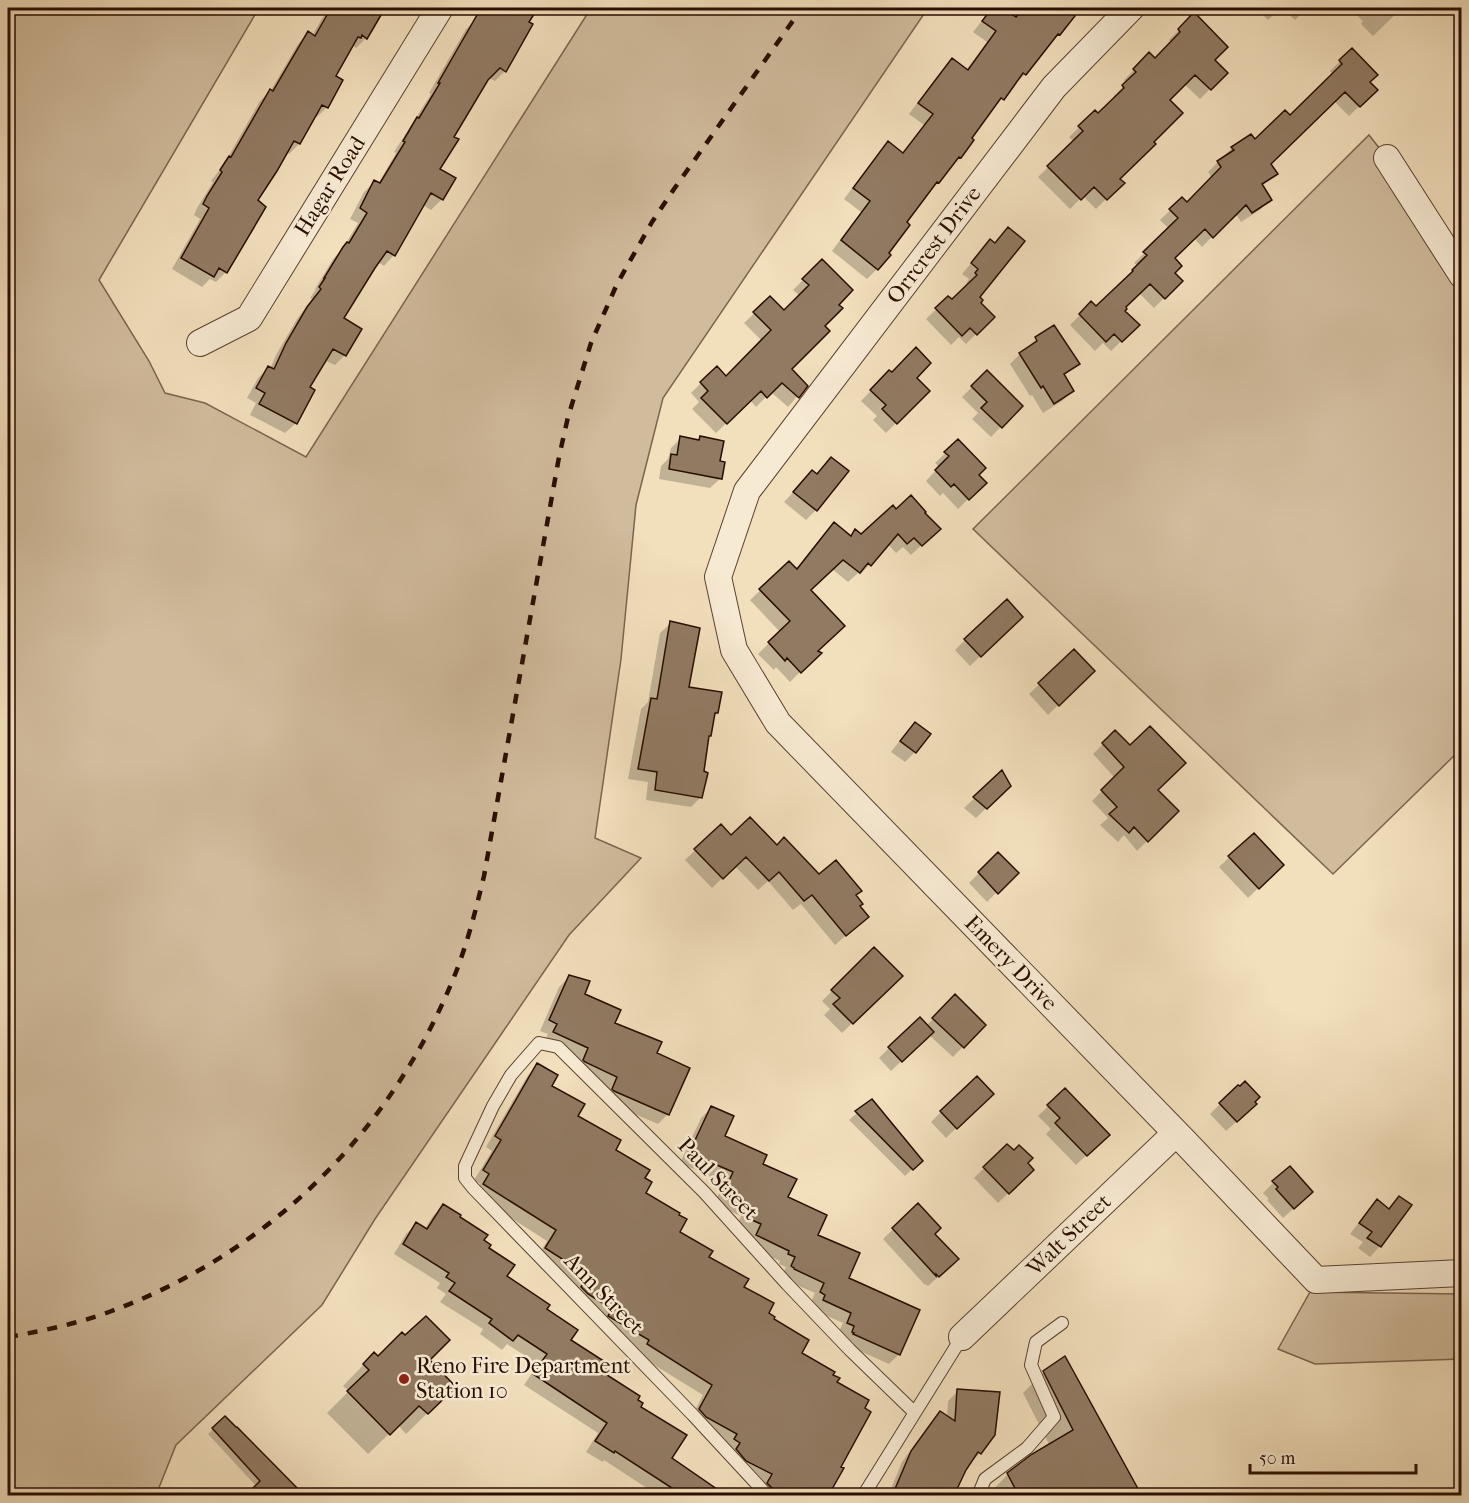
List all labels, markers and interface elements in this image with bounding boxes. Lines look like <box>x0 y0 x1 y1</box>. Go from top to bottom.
street label: Hagar Road <box>289 131 371 241</box>
street label: Orrcrest Drive <box>881 181 987 309</box>
street label: Emery Drive <box>959 910 1063 1016</box>
street label: Paul Street <box>672 1132 764 1226</box>
street label: Walt Street <box>1021 1188 1117 1282</box>
street label: Ann Street <box>558 1247 649 1340</box>
place label: Reno Fire Department Station 10 <box>416 1353 631 1404</box>
marker: Reno Fire Department Station 10 <box>397 1372 411 1386</box>
scale bar <box>1250 1437 1416 1475</box>
text: 50 m <box>1259 1448 1296 1469</box>

